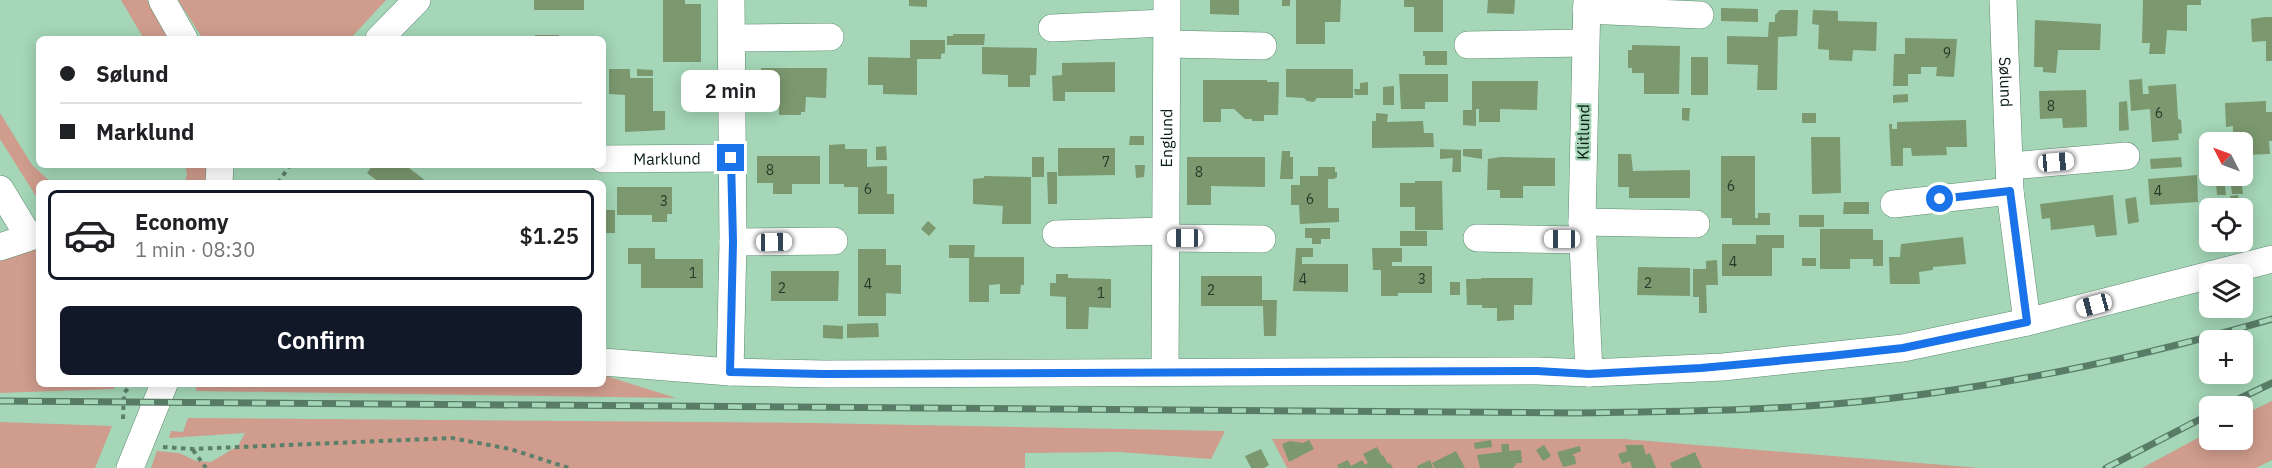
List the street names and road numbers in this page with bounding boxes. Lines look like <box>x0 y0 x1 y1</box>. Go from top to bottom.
street label: Sølund <box>1995 56 2017 107</box>
street label: Klitlund <box>1573 104 1593 160</box>
street label: Englund <box>1156 109 1176 167</box>
street label: Marklund <box>633 148 701 169</box>

